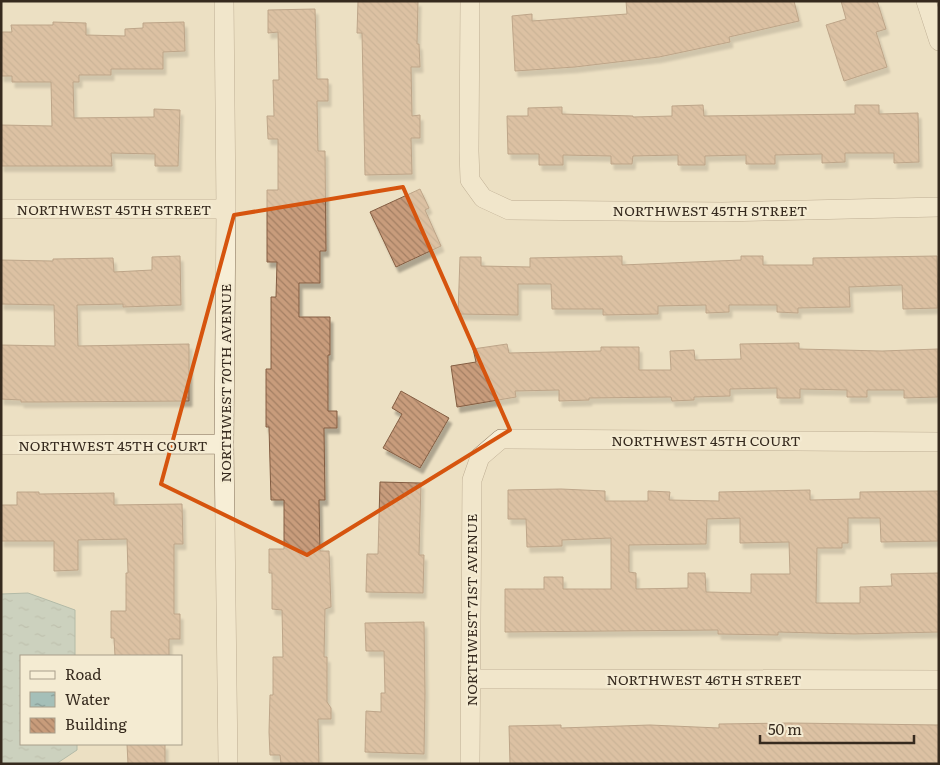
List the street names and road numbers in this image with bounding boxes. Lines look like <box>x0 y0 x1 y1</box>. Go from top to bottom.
street label: NORTHWEST 45TH STREET <box>17 199 211 219</box>
street label: NORTHWEST 45TH STREET <box>613 200 807 220</box>
street label: NORTHWEST 70TH AVENUE <box>215 284 235 482</box>
street label: NORTHWEST 45TH COURT <box>611 430 801 450</box>
street label: NORTHWEST 45TH COURT <box>18 435 208 455</box>
street label: NORTHWEST 71ST AVENUE <box>461 514 481 706</box>
street label: NORTHWEST 46TH STREET <box>606 669 802 689</box>

